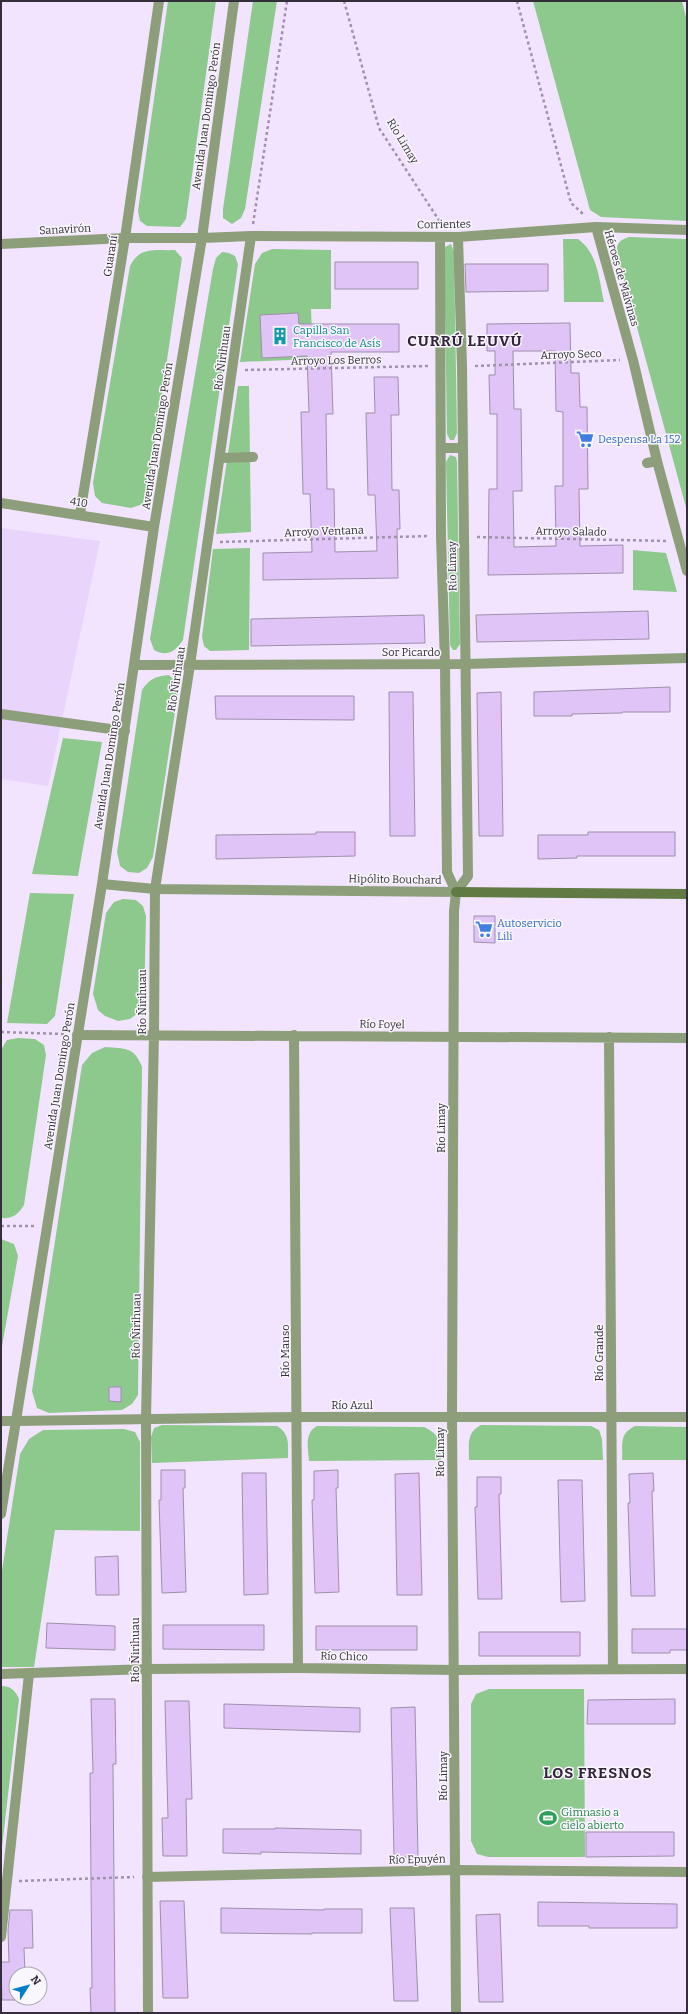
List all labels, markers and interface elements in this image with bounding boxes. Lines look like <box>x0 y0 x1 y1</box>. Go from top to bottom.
street label: Avenida Juan Domingo Perón <box>190 41 223 191</box>
street label: Río Limay <box>384 116 421 166</box>
street label: Corrientes <box>417 218 471 231</box>
street label: Sanavirón <box>39 222 91 237</box>
street label: Héroes de Malvinas <box>602 228 641 328</box>
street label: Guaraní <box>101 234 120 278</box>
place label: Capilla San Francisco de Asís <box>293 324 381 350</box>
street label: Río Ñirihuau <box>212 325 234 391</box>
building icon: Capilla San Francisco de Asís <box>270 326 290 346</box>
district label: CURRÚ LEUVÚ <box>407 332 523 350</box>
street label: Arroyo Seco <box>540 347 602 362</box>
street label: Arroyo Los Berros <box>291 353 381 368</box>
street label: Avenida Juan Domingo Perón <box>139 361 176 511</box>
supermarket icon: Despensa La 152 <box>575 429 595 449</box>
place label: Despensa La 152 <box>598 433 680 446</box>
street label: 410 <box>69 495 89 510</box>
street label: Arroyo Ventana <box>284 524 364 539</box>
street label: Arroyo Salado <box>535 524 607 539</box>
street label: Río Limay <box>446 541 459 591</box>
street label: Río Ñirihuau <box>165 646 188 712</box>
street label: Sor Picardo <box>382 646 440 659</box>
street label: Avenida Juan Domingo Perón <box>91 681 128 831</box>
street label: Hipólito Bouchard <box>348 872 442 887</box>
place label: Autoservicio Lili <box>497 917 562 943</box>
supermarket icon: Autoservicio Lili <box>474 919 494 939</box>
street label: Río Ñirihuau <box>136 969 149 1035</box>
street label: Avenida Juan Domingo Perón <box>41 1001 78 1151</box>
street label: Río Foyel <box>359 1018 405 1031</box>
street label: Río Limay <box>435 1103 448 1153</box>
street label: Río Ñirihuau <box>129 1293 144 1359</box>
street label: Río Manso <box>279 1324 292 1378</box>
street label: Río Grande <box>593 1324 606 1382</box>
street label: Río Azul <box>331 1399 373 1412</box>
street label: Río Limay <box>434 1427 447 1477</box>
street label: Río Ñirihuau <box>129 1617 142 1683</box>
street label: Río Chico <box>320 1650 368 1663</box>
street label: Río Limay <box>437 1751 450 1801</box>
district label: LOS FRESNOS <box>543 1764 653 1782</box>
place label: Gimnasio a cielo abierto <box>561 1806 624 1832</box>
sports icon: Gimnasio a cielo abierto <box>538 1808 558 1828</box>
street label: Río Epuyén <box>388 1852 446 1866</box>
north arrow <box>8 1966 48 2006</box>
text: N <box>28 1973 44 1988</box>

